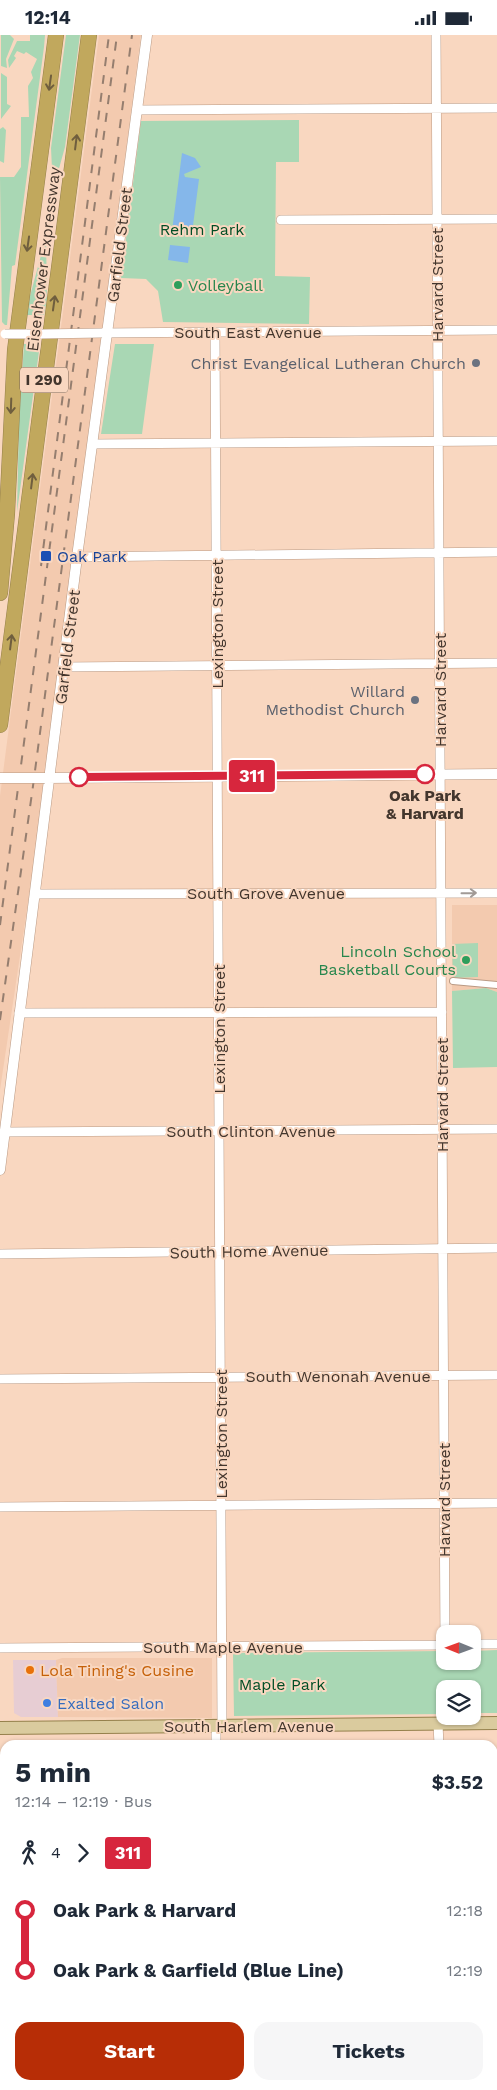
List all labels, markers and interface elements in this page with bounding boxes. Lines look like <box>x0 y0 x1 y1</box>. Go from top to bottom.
text: 12:14 <box>25 6 71 29</box>
one-way arrow <box>45 75 55 91</box>
one-way arrow <box>71 134 81 150</box>
street label: Eisenhower Expressway <box>23 165 64 353</box>
street label: Garfield Street <box>103 186 136 304</box>
park label: Rehm Park <box>160 220 244 239</box>
street label: Harvard Street <box>428 228 447 342</box>
one-way arrow <box>23 236 33 252</box>
place label: Volleyball <box>188 276 263 295</box>
marker: Volleyball <box>172 279 184 291</box>
one-way arrow <box>49 295 59 311</box>
street label: South East Avenue <box>174 323 322 342</box>
place label: Christ Evangelical Lutheran Church <box>191 354 466 373</box>
marker: Christ Evangelical Lutheran Church <box>470 357 482 369</box>
road number: I 290 <box>20 367 68 393</box>
one-way arrow <box>6 398 15 414</box>
one-way arrow <box>27 474 37 490</box>
place label: Oak Park <box>57 547 127 566</box>
marker: Oak Park <box>39 549 53 563</box>
street label: Lexington Street <box>208 559 227 689</box>
street label: Garfield Street <box>51 588 84 706</box>
street label: Harvard Street <box>431 633 450 747</box>
one-way arrow <box>6 635 16 651</box>
place label: Willard Methodist Church <box>265 682 405 719</box>
marker: Willard Methodist Church <box>409 694 421 706</box>
line badge: 311 <box>223 760 281 792</box>
marker: Oak Park & Harvard <box>415 764 435 784</box>
text: 311 <box>239 765 265 786</box>
unlabelled marker <box>69 767 89 787</box>
place label: Oak Park & Harvard <box>386 786 464 823</box>
street label: South Grove Avenue <box>187 884 345 903</box>
one-way arrow <box>460 888 477 898</box>
place label: Lincoln School Basketball Courts <box>318 942 456 979</box>
marker: Lincoln School Basketball Courts <box>460 954 472 966</box>
street label: Lexington Street <box>210 964 229 1094</box>
street label: Harvard Street <box>433 1038 452 1152</box>
street label: South Clinton Avenue <box>166 1122 336 1141</box>
street label: South Home Avenue <box>169 1241 329 1262</box>
street label: South Wenonah Avenue <box>245 1367 431 1386</box>
street label: Lexington Street <box>212 1369 231 1499</box>
street label: Harvard Street <box>435 1443 454 1557</box>
north arrow <box>436 1625 481 1670</box>
map controls <box>436 1625 481 1725</box>
street label: South Maple Avenue <box>143 1638 303 1657</box>
place label: Lola Tining's Cusine <box>40 1661 194 1680</box>
marker: Lola Tining's Cusine <box>24 1664 36 1676</box>
park label: Maple Park <box>239 1675 325 1694</box>
button: layers <box>436 1680 481 1725</box>
place label: Exalted Salon <box>57 1694 164 1713</box>
marker: Exalted Salon <box>41 1697 53 1709</box>
street label: South Harlem Avenue <box>164 1717 334 1736</box>
text: 5 min <box>15 1756 91 1789</box>
text: $3.52 <box>432 1771 483 1794</box>
text: 12:14 – 12:19 · Bus <box>15 1792 152 1811</box>
icon: walk <box>15 1839 43 1867</box>
icon: forward <box>69 1839 97 1867</box>
text: 311 <box>115 1842 141 1863</box>
text: 4 <box>51 1843 61 1862</box>
text: Oak Park & Harvard <box>53 1899 236 1922</box>
text: 12:18 <box>447 1901 483 1920</box>
text: Oak Park & Garfield (Blue Line) <box>53 1959 344 1982</box>
text: 12:19 <box>447 1961 483 1980</box>
button: Start <box>15 2022 244 2080</box>
button: Tickets <box>254 2022 483 2080</box>

